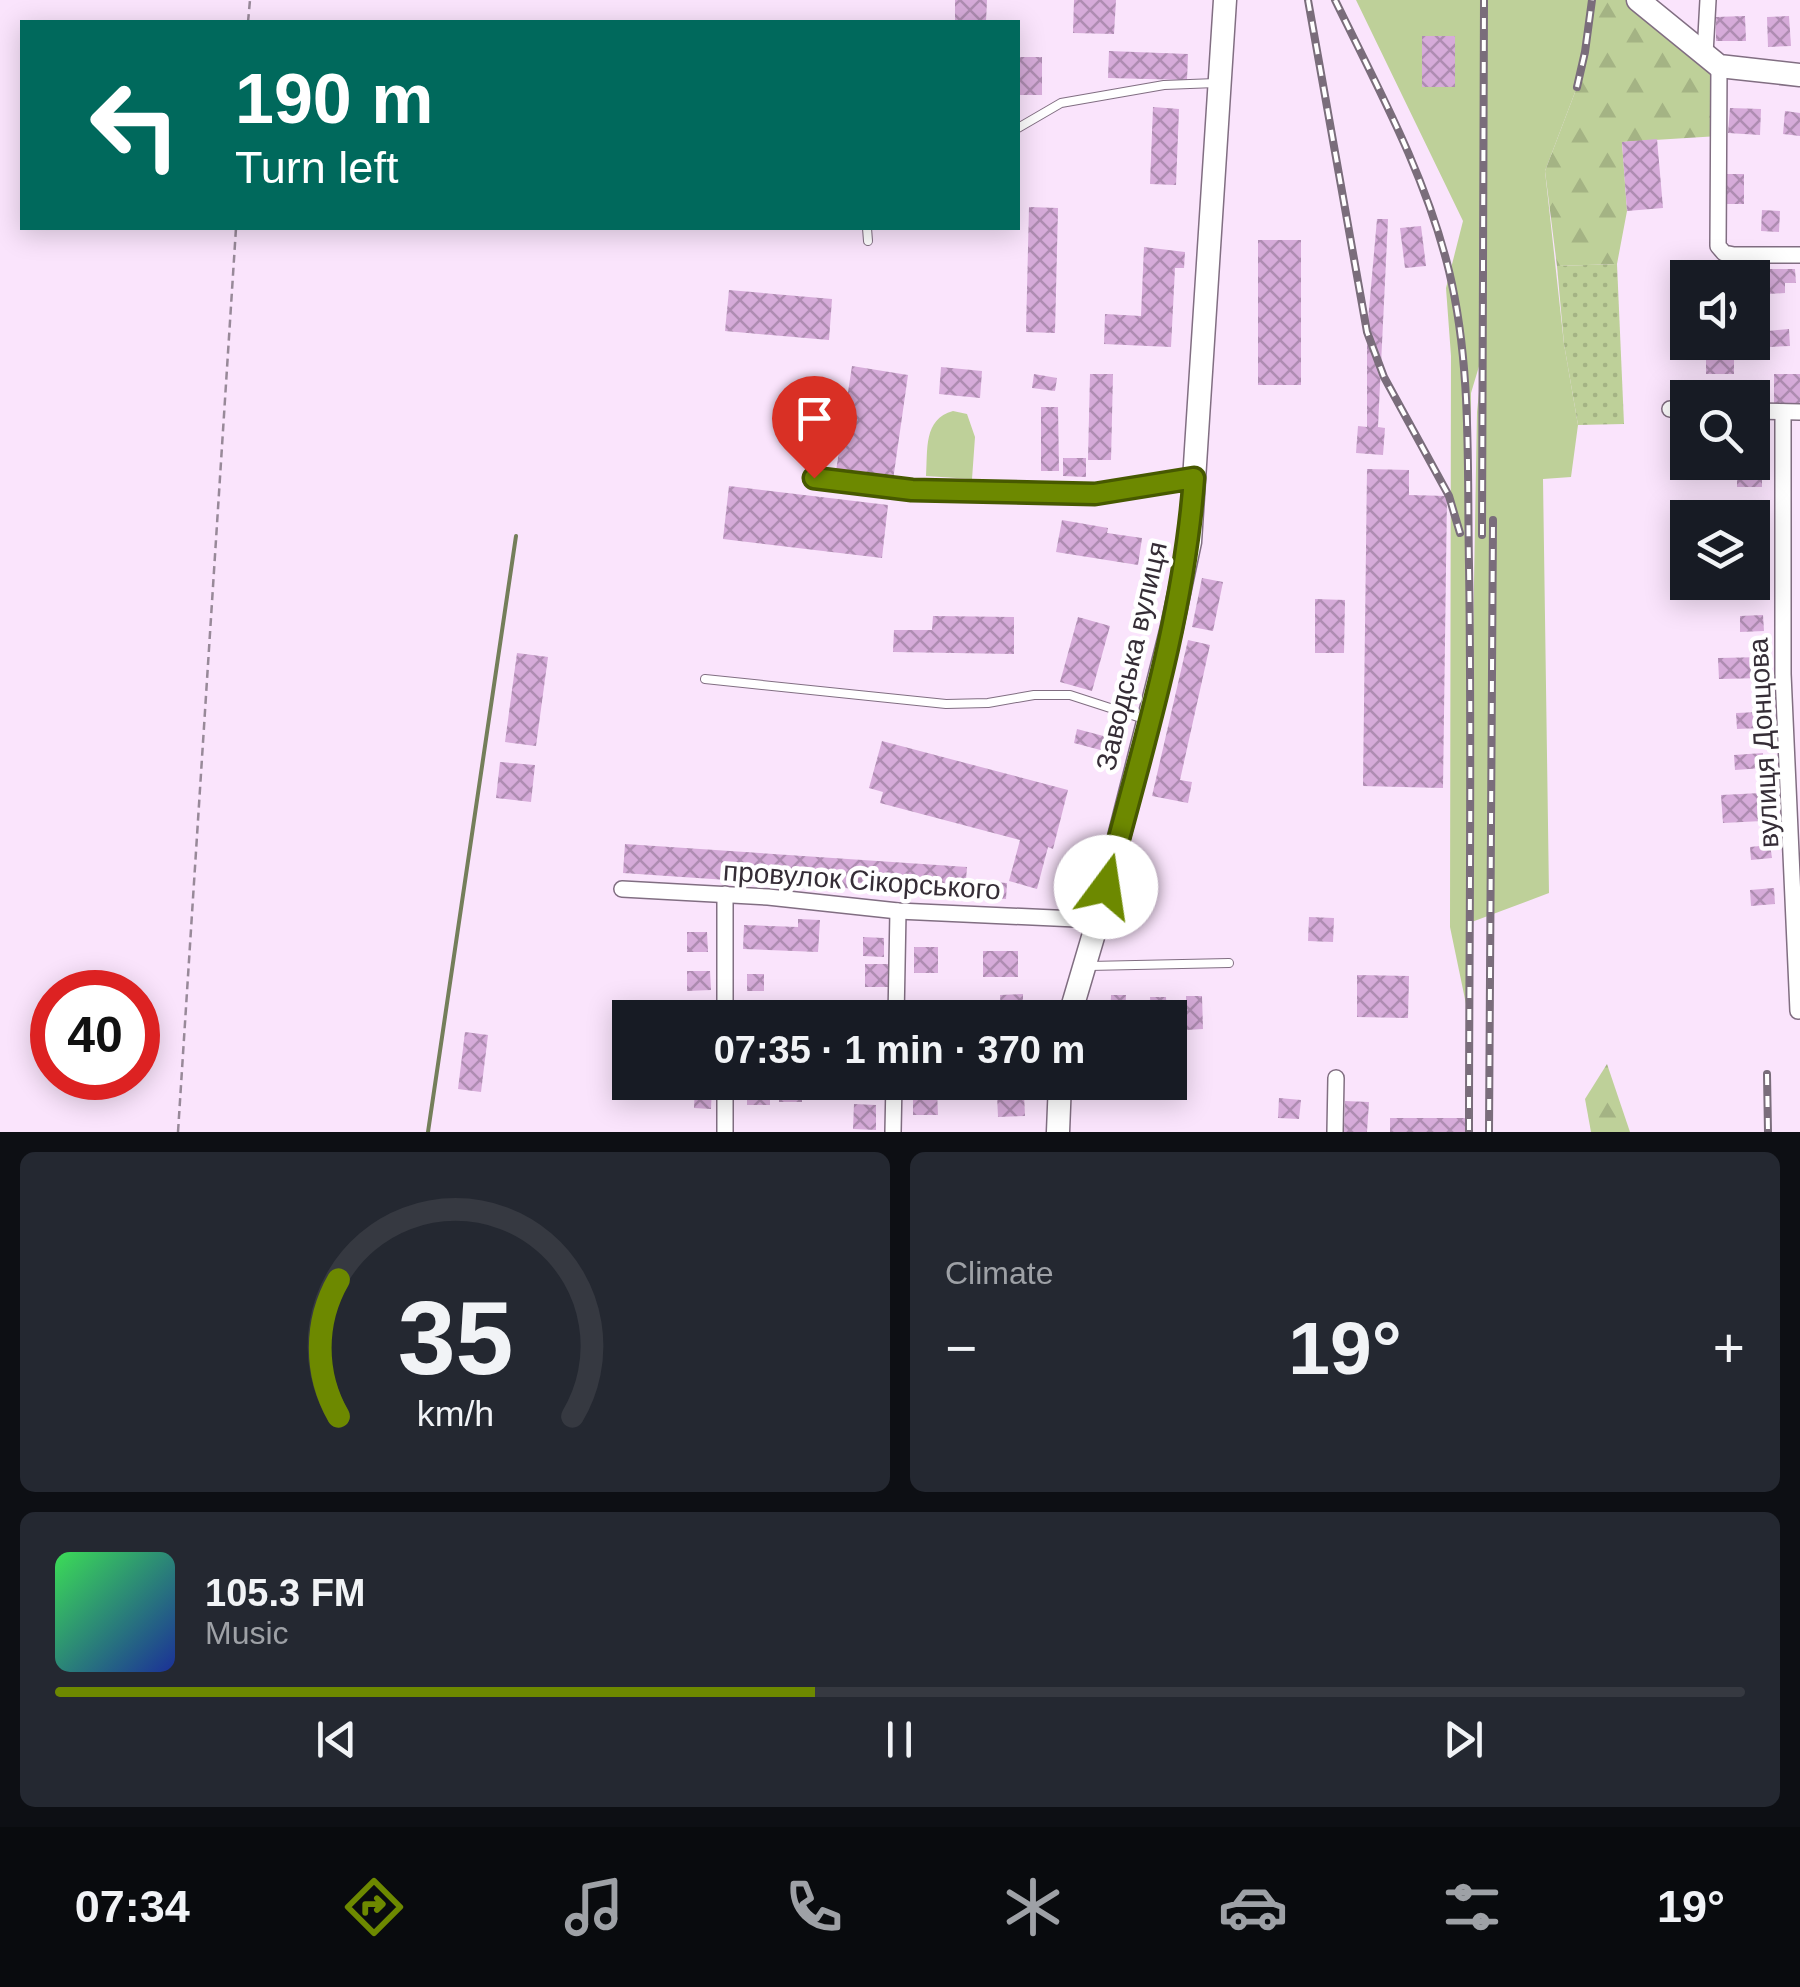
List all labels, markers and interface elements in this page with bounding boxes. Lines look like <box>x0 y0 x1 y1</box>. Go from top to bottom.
icon: left <box>70 60 200 190</box>
text: 190 m <box>235 60 433 138</box>
text: Turn left <box>235 142 398 193</box>
map controls <box>1670 260 1770 600</box>
button: sound <box>1670 260 1770 360</box>
pin <box>772 376 857 479</box>
button: search <box>1670 380 1770 480</box>
icon: arrive <box>787 391 842 446</box>
button: layers <box>1670 500 1770 600</box>
street label: Заводська вулиця <box>1090 539 1173 774</box>
street label: вулиця Донцова <box>1742 637 1784 849</box>
position arrow <box>1054 835 1158 939</box>
street label: провулок Сікорського <box>722 855 1002 906</box>
speed limit sign: 40 <box>30 970 160 1100</box>
text: 07:35 · 1 min · 370 m <box>714 1029 1085 1071</box>
text: Climate <box>945 1255 1053 1291</box>
text: 35 <box>397 1280 513 1396</box>
text: 19° <box>1288 1306 1402 1390</box>
text: − <box>945 1317 977 1379</box>
text: + <box>1713 1317 1745 1379</box>
text: km/h <box>416 1394 494 1434</box>
text: 105.3 FM <box>205 1572 366 1614</box>
text: Music <box>205 1615 289 1651</box>
icon: previous <box>309 1712 364 1767</box>
icon: pause <box>872 1712 927 1767</box>
icon: next <box>1436 1712 1491 1767</box>
icon: directions <box>339 1872 409 1942</box>
icon: music <box>559 1872 629 1942</box>
icon: phone <box>779 1872 849 1942</box>
icon: climate <box>998 1872 1068 1942</box>
icon: car <box>1218 1872 1288 1942</box>
icon: filters <box>1437 1872 1507 1942</box>
text: 07:34 <box>75 1881 190 1932</box>
text: 19° <box>1657 1881 1725 1932</box>

